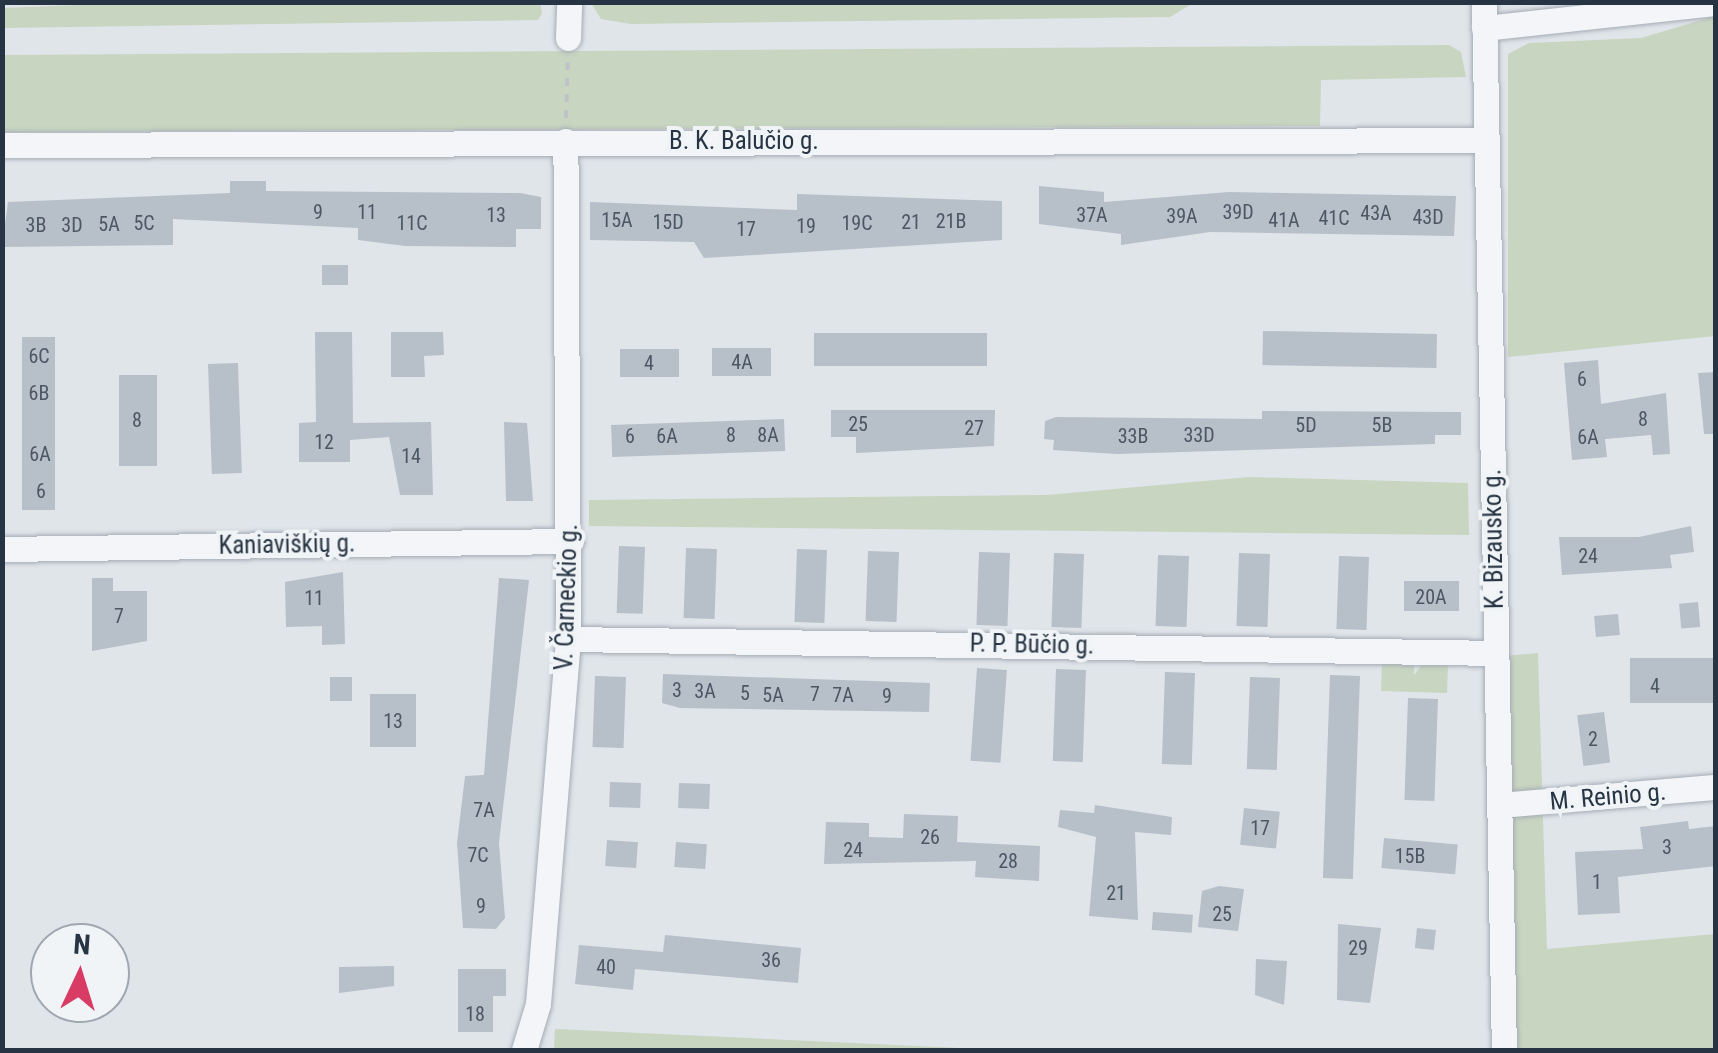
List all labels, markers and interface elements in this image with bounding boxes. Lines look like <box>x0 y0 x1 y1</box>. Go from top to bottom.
street label: B. K. Balučio g. <box>669 126 819 156</box>
house number: 9 <box>313 200 323 224</box>
house number: 11 <box>357 200 377 224</box>
house number: 39D <box>1222 200 1254 224</box>
house number: 43A <box>1360 201 1392 225</box>
house number: 13 <box>486 203 506 227</box>
house number: 37A <box>1076 203 1108 227</box>
house number: 39A <box>1166 204 1198 228</box>
house number: 43D <box>1412 205 1444 229</box>
house number: 41C <box>1318 206 1350 230</box>
house number: 15A <box>601 208 633 232</box>
house number: 41A <box>1268 208 1300 232</box>
house number: 21B <box>936 209 966 233</box>
house number: 15D <box>652 210 684 234</box>
house number: 21 <box>901 210 921 234</box>
house number: 5C <box>133 211 155 235</box>
house number: 11C <box>396 211 428 235</box>
house number: 19C <box>841 211 873 235</box>
house number: 5A <box>98 212 120 236</box>
house number: 3B <box>26 213 46 237</box>
house number: 3D <box>61 213 83 237</box>
house number: 19 <box>796 214 816 238</box>
house number: 17 <box>736 217 756 241</box>
house number: 6C <box>28 344 50 368</box>
house number: 4A <box>731 350 753 374</box>
house number: 4 <box>644 351 654 375</box>
house number: 6 <box>1577 367 1587 391</box>
house number: 6B <box>29 381 49 405</box>
house number: 8 <box>1638 407 1648 431</box>
house number: 8 <box>132 408 142 432</box>
house number: 25 <box>848 412 868 436</box>
house number: 5D <box>1295 413 1317 437</box>
house number: 5B <box>1372 413 1392 437</box>
house number: 27 <box>964 416 984 440</box>
house number: 8 <box>726 423 736 447</box>
house number: 8A <box>757 423 779 447</box>
house number: 33D <box>1183 423 1215 447</box>
house number: 6 <box>625 424 635 448</box>
house number: 6A <box>656 424 678 448</box>
house number: 33B <box>1118 424 1148 448</box>
house number: 6A <box>1577 425 1599 449</box>
house number: 12 <box>314 430 334 454</box>
house number: 6A <box>29 442 51 466</box>
house number: 14 <box>401 444 421 468</box>
street label: K. Bizausko g. <box>1478 469 1510 609</box>
house number: 6 <box>36 479 46 503</box>
street label: V. Čarneckio g. <box>549 523 585 671</box>
street label: Kaniaviškių g. <box>218 529 356 561</box>
house number: 24 <box>1578 544 1598 568</box>
house number: 20A <box>1415 585 1447 609</box>
house number: 11 <box>304 586 324 610</box>
house number: 7 <box>114 604 124 628</box>
street label: P. P. Būčio g. <box>969 629 1095 661</box>
house number: 4 <box>1650 674 1660 698</box>
house number: 3 <box>672 678 682 702</box>
house number: 3A <box>694 679 716 703</box>
house number: 5 <box>740 681 750 705</box>
house number: 7 <box>810 682 820 706</box>
house number: 5A <box>762 683 784 707</box>
house number: 7A <box>832 683 854 707</box>
house number: 9 <box>882 684 892 708</box>
house number: 13 <box>383 709 403 733</box>
house number: 2 <box>1588 727 1598 751</box>
street label: M. Reinio g. <box>1548 777 1668 817</box>
house number: 7A <box>473 798 495 822</box>
house number: 17 <box>1250 816 1270 840</box>
house number: 26 <box>920 825 940 849</box>
house number: 3 <box>1662 835 1672 859</box>
house number: 24 <box>843 838 863 862</box>
house number: 7C <box>467 843 489 867</box>
house number: 15B <box>1395 844 1425 868</box>
house number: 28 <box>998 849 1018 873</box>
house number: 1 <box>1592 870 1602 894</box>
house number: 21 <box>1106 881 1126 905</box>
house number: 9 <box>476 894 486 918</box>
house number: 25 <box>1212 902 1232 926</box>
north arrow <box>30 923 130 1023</box>
text: N <box>72 928 92 962</box>
house number: 29 <box>1348 936 1368 960</box>
house number: 36 <box>761 948 781 972</box>
house number: 40 <box>596 955 616 979</box>
house number: 18 <box>465 1002 485 1026</box>

